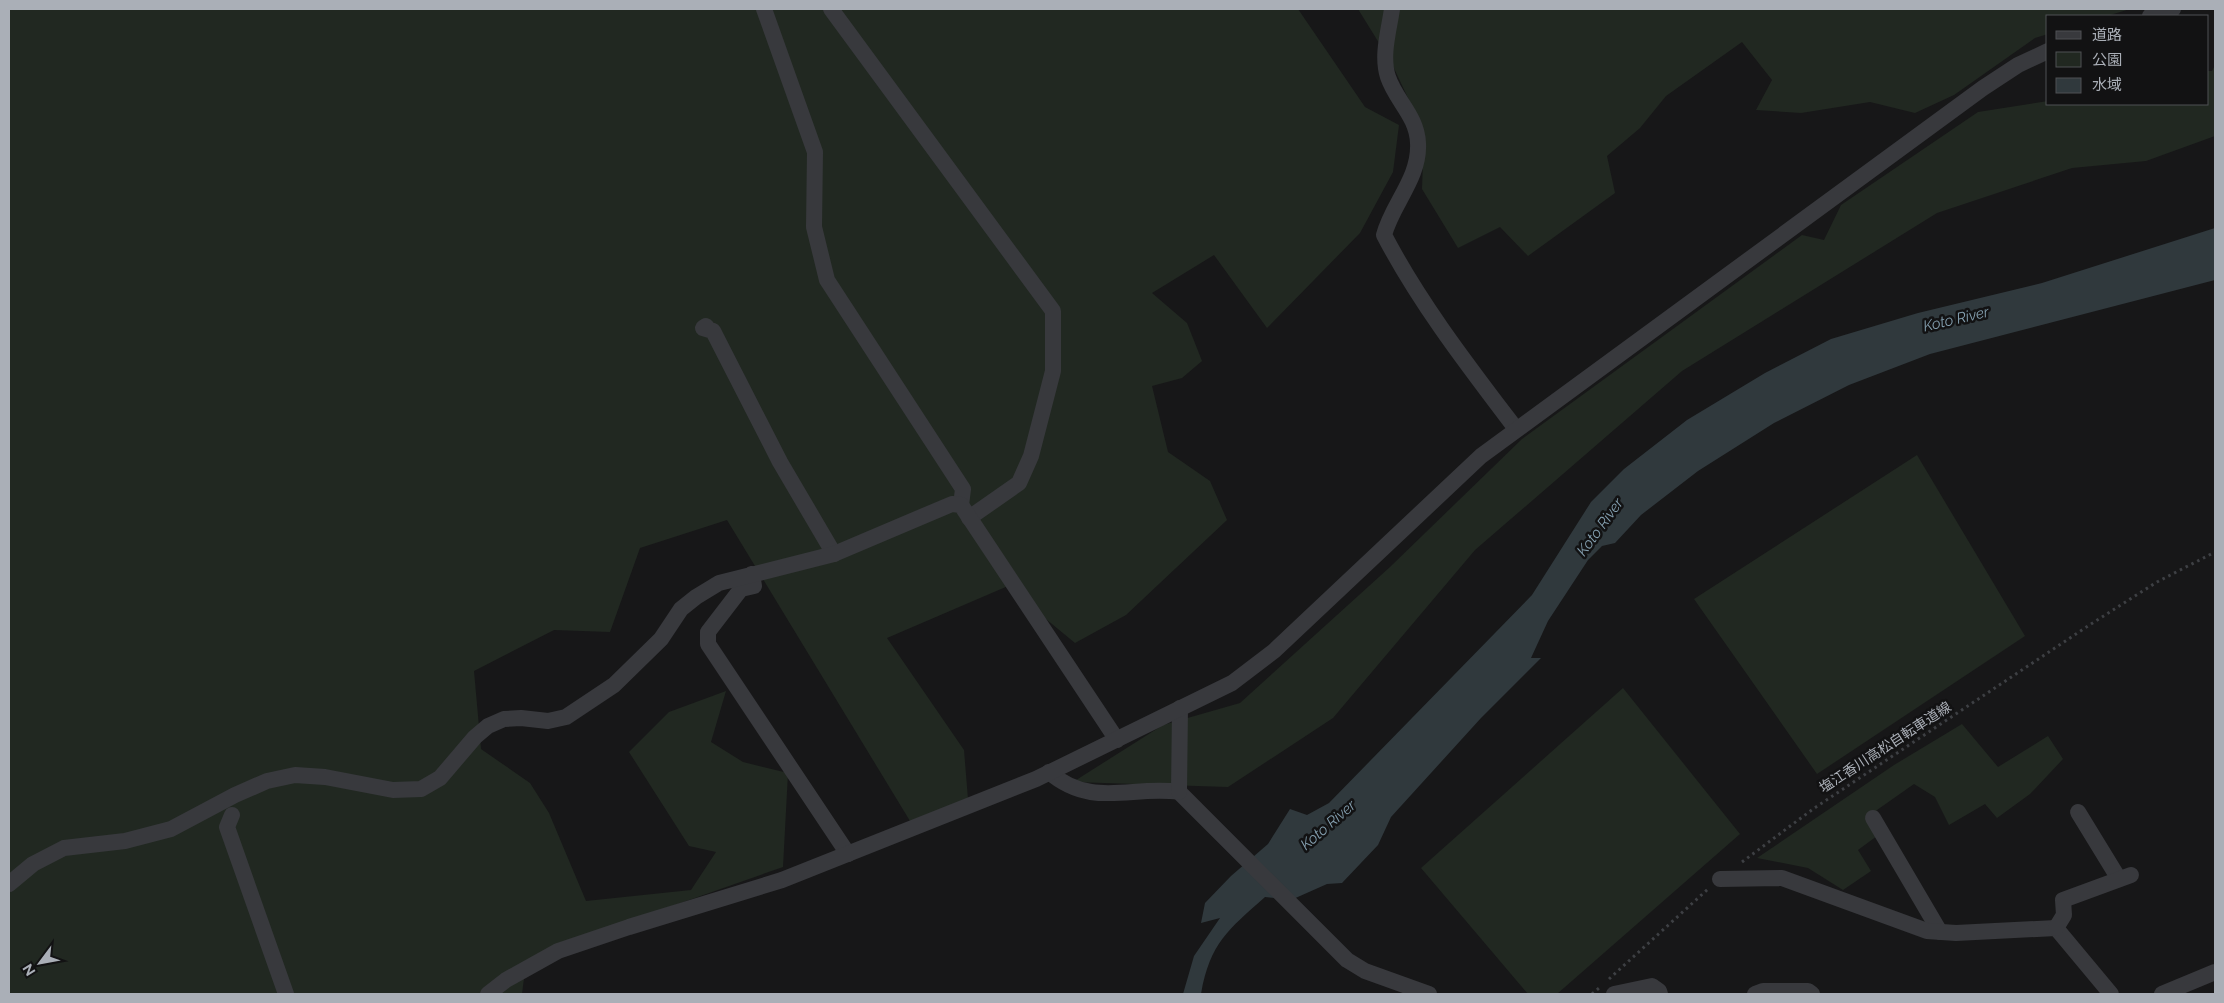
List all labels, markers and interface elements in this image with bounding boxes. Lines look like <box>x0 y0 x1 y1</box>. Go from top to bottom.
legend <box>2046 15 2209 105</box>
text: 道路 <box>2092 26 2122 44</box>
text: 公園 <box>2092 51 2122 69</box>
text: 水域 <box>2092 76 2122 94</box>
water label: Koto River <box>1921 302 1992 335</box>
water label: Koto River <box>1573 494 1628 559</box>
street label: 塩江香川高松自転車道線 <box>1816 698 1954 796</box>
water label: Koto River <box>1297 796 1360 854</box>
north arrow <box>15 938 65 988</box>
text: N <box>19 961 39 979</box>

